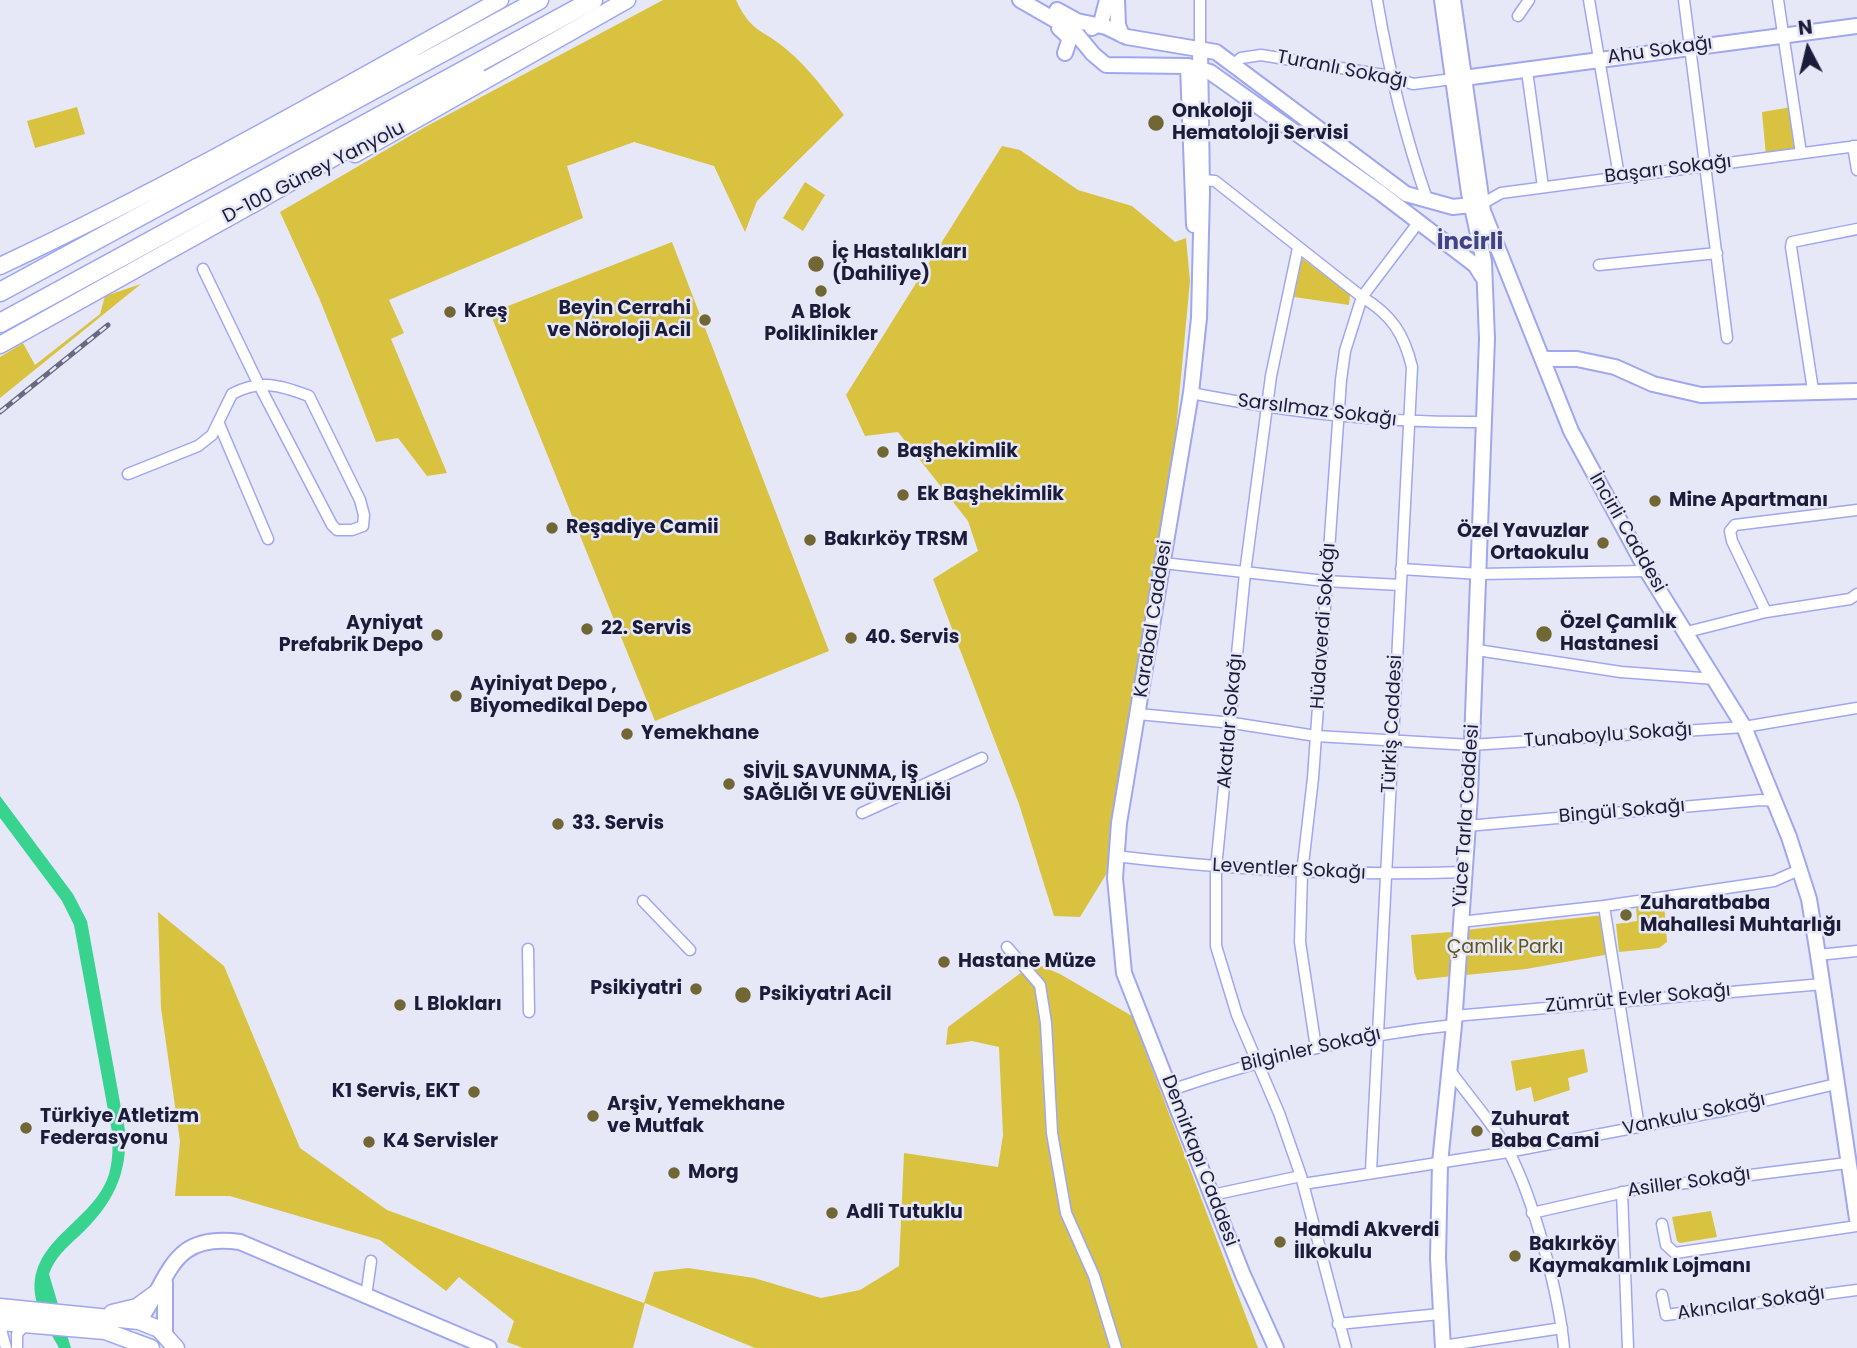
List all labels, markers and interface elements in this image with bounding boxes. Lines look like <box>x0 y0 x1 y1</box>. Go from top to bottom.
text: N <box>1797 13 1814 42</box>
north arrow <box>1773 14 1843 84</box>
street label: Ahu Sokağı <box>1606 32 1714 70</box>
street label: Turanlı Sokağı <box>1275 46 1409 94</box>
place label: Onkoloji Hematoloji Servisi <box>1172 101 1349 145</box>
marker: Onkoloji Hematoloji Servisi <box>1146 113 1166 133</box>
street label: D-100 Güney Yanyolu <box>219 117 409 229</box>
street label: Başarı Sokağı <box>1603 151 1733 189</box>
district label: İncirli <box>1437 229 1503 257</box>
place label: İç Hastalıkları (Dahiliye) <box>832 242 967 286</box>
marker: İç Hastalıkları (Dahiliye) <box>806 254 826 274</box>
marker: A Blok Poliklinikler <box>813 283 829 299</box>
place label: Beyin Cerrahi ve Nöroloji Acil <box>547 298 691 342</box>
place label: Kreş <box>464 301 508 323</box>
place label: A Blok Poliklinikler <box>764 302 878 346</box>
marker: Kreş <box>442 304 458 320</box>
marker: Beyin Cerrahi ve Nöroloji Acil <box>697 312 713 328</box>
street label: Sarsılmaz Sokağı <box>1236 390 1398 432</box>
place label: Başhekimlik <box>897 441 1018 463</box>
marker: Başhekimlik <box>875 444 891 460</box>
street label: İncirli Caddesi <box>1584 469 1670 597</box>
place label: Ek Başhekimlik <box>917 484 1064 506</box>
marker: Ek Başhekimlik <box>895 487 911 503</box>
place label: Mine Apartmanı <box>1669 490 1828 512</box>
marker: Mine Apartmanı <box>1647 493 1663 509</box>
place label: Reşadiye Camii <box>566 517 719 539</box>
marker: Reşadiye Camii <box>544 520 560 536</box>
place label: Özel Yavuzlar Ortaokulu <box>1457 521 1589 565</box>
place label: Bakırköy TRSM <box>824 529 968 551</box>
marker: Bakırköy TRSM <box>802 532 818 548</box>
marker: Özel Yavuzlar Ortaokulu <box>1595 535 1611 551</box>
street label: Karabal Caddesi <box>1130 539 1178 699</box>
street label: Hüdaverdi Sokağı <box>1307 542 1341 710</box>
place label: Özel Çamlık Hastanesi <box>1560 612 1677 656</box>
place label: Ayniyat Prefabrik Depo <box>279 613 423 657</box>
place label: 22. Servis <box>601 618 692 640</box>
marker: 22. Servis <box>579 621 595 637</box>
marker: Özel Çamlık Hastanesi <box>1534 624 1554 644</box>
marker: Ayniyat Prefabrik Depo <box>429 627 445 643</box>
place label: 40. Servis <box>865 627 959 649</box>
marker: 40. Servis <box>843 630 859 646</box>
street label: Akatlar Sokağı <box>1214 653 1248 789</box>
street label: Türkiş Caddesi <box>1378 654 1408 794</box>
place label: Ayiniyat Depo , Biyomedikal Depo <box>470 674 647 718</box>
marker: Ayiniyat Depo , Biyomedikal Depo <box>448 688 464 704</box>
street label: Tunaboylu Sokağı <box>1523 719 1693 753</box>
place label: Yemekhane <box>641 723 759 745</box>
street label: Yüce Tarla Caddesi <box>1449 723 1485 909</box>
marker: Yemekhane <box>619 726 635 742</box>
place label: SİVİL SAVUNMA, İŞ SAĞLIĞI VE GÜVENLİĞİ <box>743 762 951 806</box>
marker: SİVİL SAVUNMA, İŞ SAĞLIĞI VE GÜVENLİĞİ <box>721 776 737 792</box>
street label: Bingül Sokağı <box>1558 795 1686 829</box>
place label: 33. Servis <box>572 813 664 835</box>
marker: 33. Servis <box>550 816 566 832</box>
street label: Leventler Sokağı <box>1212 855 1366 885</box>
place label: Zuharatbaba Mahallesi Muhtarlığı <box>1640 893 1842 937</box>
marker: Zuharatbaba Mahallesi Muhtarlığı <box>1618 907 1634 923</box>
park label: Çamlık Parkı <box>1447 937 1563 959</box>
place label: Hastane Müze <box>958 951 1096 973</box>
marker: Hastane Müze <box>936 954 952 970</box>
place label: Psikiyatri <box>590 978 682 1000</box>
street label: Zümrüt Evler Sokağı <box>1544 980 1732 1018</box>
marker: Psikiyatri <box>688 981 704 997</box>
place label: Psikiyatri Acil <box>759 984 892 1006</box>
marker: Psikiyatri Acil <box>733 985 753 1005</box>
place label: L Blokları <box>414 994 502 1016</box>
marker: L Blokları <box>392 997 408 1013</box>
street label: Bilginler Sokağı <box>1239 1023 1383 1077</box>
street label: Demirkapı Caddesi <box>1156 1072 1242 1250</box>
place label: K1 Servis, EKT <box>332 1081 460 1103</box>
marker: K1 Servis, EKT <box>466 1084 482 1100</box>
street label: Vankulu Sokağı <box>1621 1089 1767 1141</box>
place label: Arşiv, Yemekhane ve Mutfak <box>607 1094 785 1138</box>
place label: Türkiye Atletizm Federasyonu <box>40 1106 199 1150</box>
marker: Arşiv, Yemekhane ve Mutfak <box>585 1108 601 1124</box>
place label: Zuhurat Baba Cami <box>1491 1109 1599 1153</box>
marker: Türkiye Atletizm Federasyonu <box>18 1120 34 1136</box>
marker: Zuhurat Baba Cami <box>1469 1123 1485 1139</box>
place label: K4 Servisler <box>383 1131 498 1153</box>
marker: K4 Servisler <box>361 1134 377 1150</box>
place label: Morg <box>688 1162 739 1184</box>
street label: Asiller Sokağı <box>1626 1163 1752 1203</box>
marker: Morg <box>666 1165 682 1181</box>
place label: Adli Tutuklu <box>846 1202 963 1224</box>
marker: Adli Tutuklu <box>824 1205 840 1221</box>
place label: Hamdi Akverdi İlkokulu <box>1294 1220 1439 1264</box>
marker: Hamdi Akverdi İlkokulu <box>1272 1234 1288 1250</box>
place label: Bakırköy Kaymakamlık Lojmanı <box>1529 1234 1751 1278</box>
marker: Bakırköy Kaymakamlık Lojmanı <box>1507 1248 1523 1264</box>
street label: Akıncılar Sokağı <box>1676 1282 1826 1326</box>

